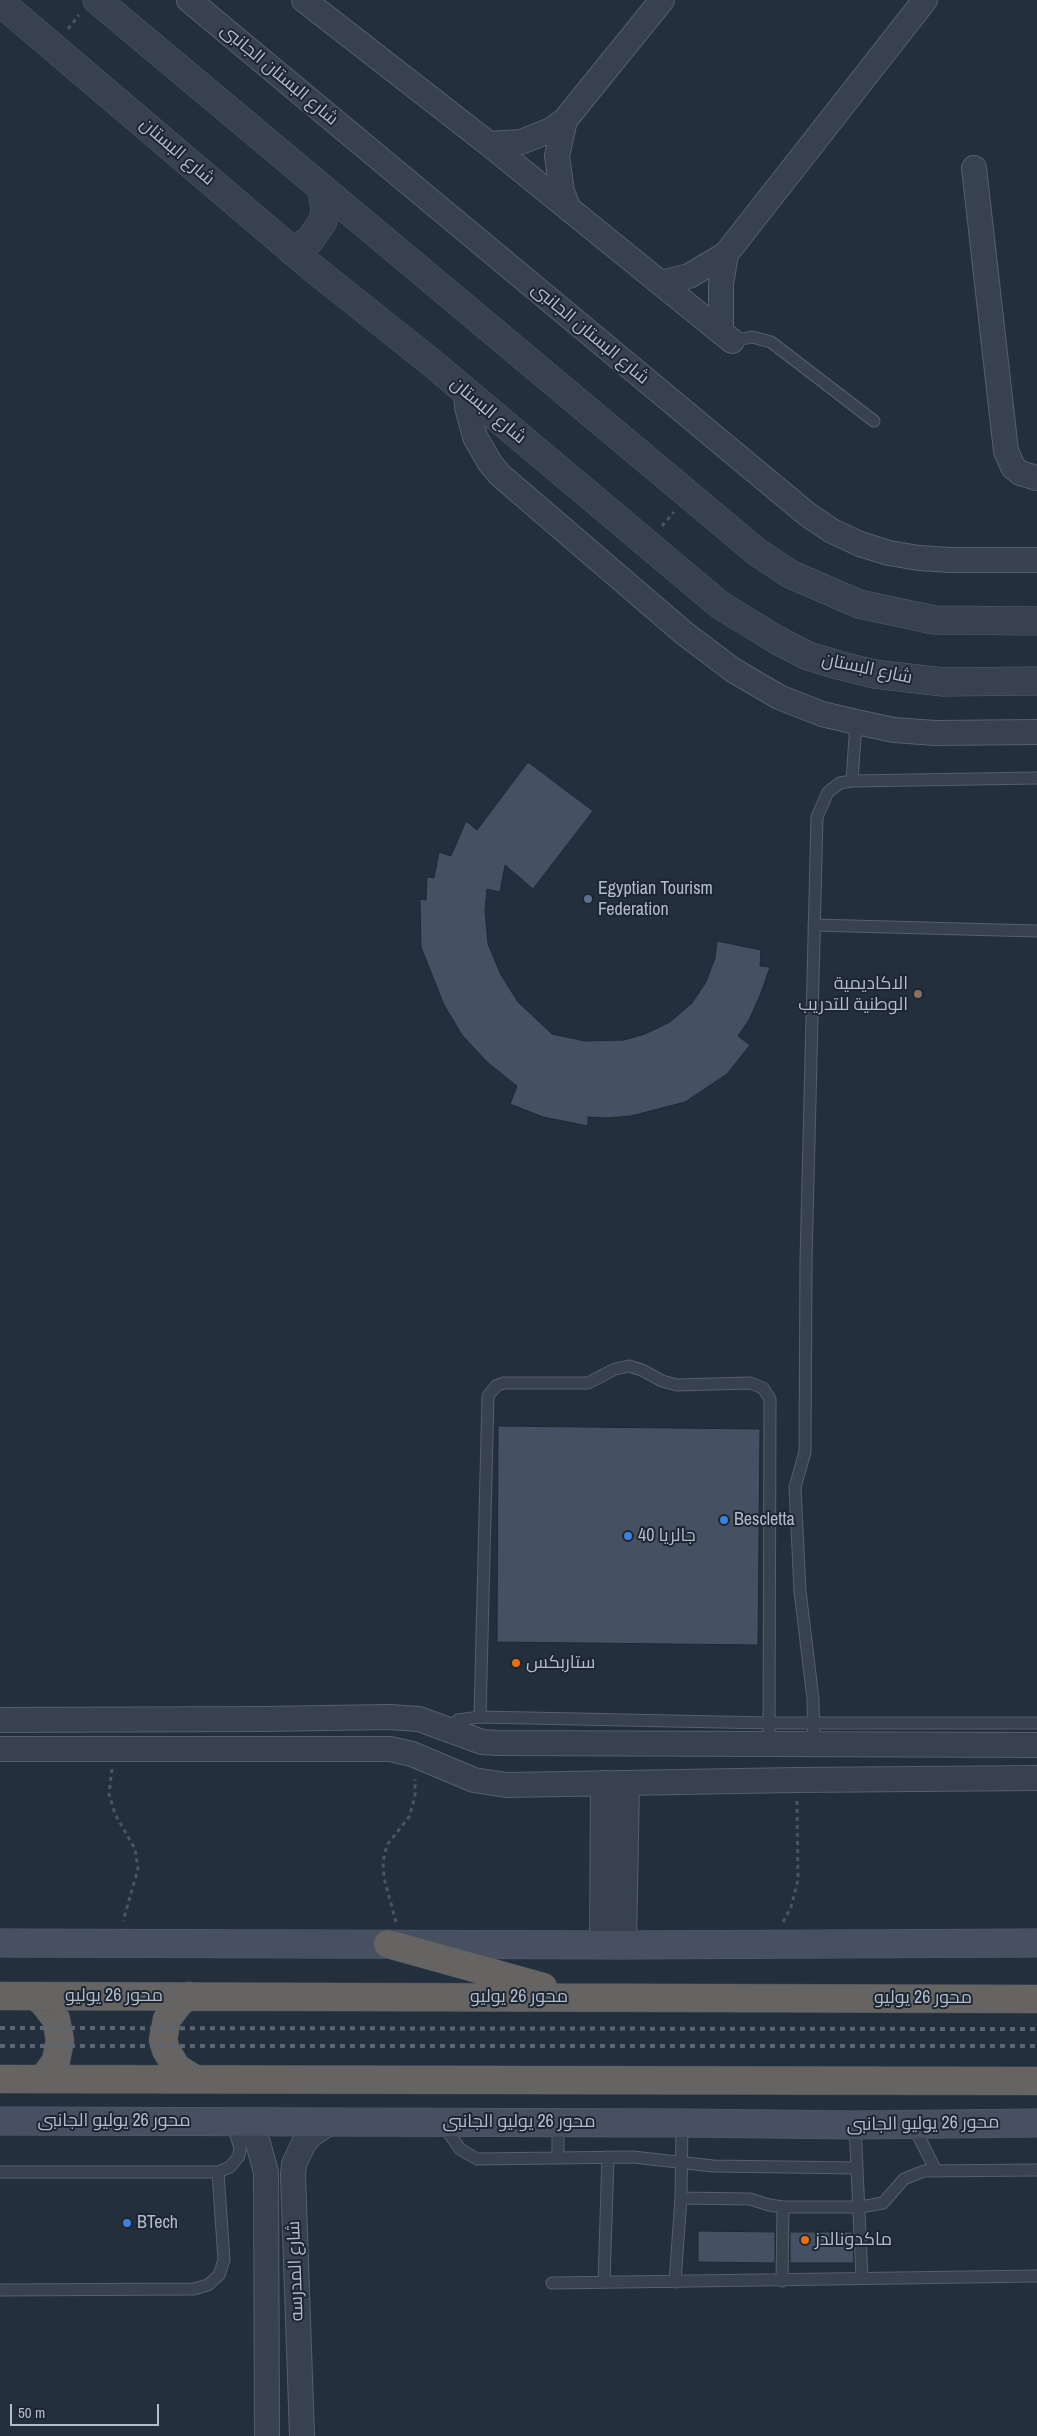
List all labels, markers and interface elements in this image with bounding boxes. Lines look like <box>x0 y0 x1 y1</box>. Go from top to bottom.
street label: شارع البستان الجانبى <box>216 19 342 131</box>
street label: شارع البستان <box>135 114 219 190</box>
street label: شارع البستان الجانبى <box>527 278 653 390</box>
street label: شارع البستان <box>446 373 530 449</box>
street label: شارع البستان <box>820 649 914 689</box>
place label: Egyptian Tourism Federation <box>598 878 713 921</box>
marker: Egyptian Tourism Federation <box>582 893 594 905</box>
place label: الاكاديمية الوطنية للتدريب <box>798 973 908 1016</box>
marker: الاكاديمية الوطنية للتدريب <box>912 988 924 1000</box>
place label: Bescletta <box>734 1509 795 1531</box>
marker: Bescletta <box>718 1514 730 1526</box>
place label: جالريا 40 <box>638 1525 696 1547</box>
marker: جالريا 40 <box>622 1530 634 1542</box>
place label: ستاربكس <box>526 1652 595 1674</box>
marker: ستاربكس <box>510 1657 522 1669</box>
street label: محور 26 يوليو <box>65 1985 163 2007</box>
street label: محور 26 يوليو <box>470 1986 568 2008</box>
street label: محور 26 يوليو <box>874 1987 972 2009</box>
street label: محور 26 يوليو الجانبى <box>38 2110 190 2132</box>
street label: محور 26 يوليو الجانبى <box>443 2111 595 2133</box>
street label: محور 26 يوليو الجانبى <box>846 2112 1000 2136</box>
place label: BTech <box>137 2212 178 2234</box>
marker: BTech <box>121 2217 133 2229</box>
street label: شارع المدرسه <box>283 2220 309 2322</box>
place label: ماكدونالدز <box>815 2229 892 2251</box>
marker: ماكدونالدز <box>799 2234 811 2246</box>
scale bar <box>12 2394 161 2426</box>
text: 50 m <box>18 2402 45 2423</box>

